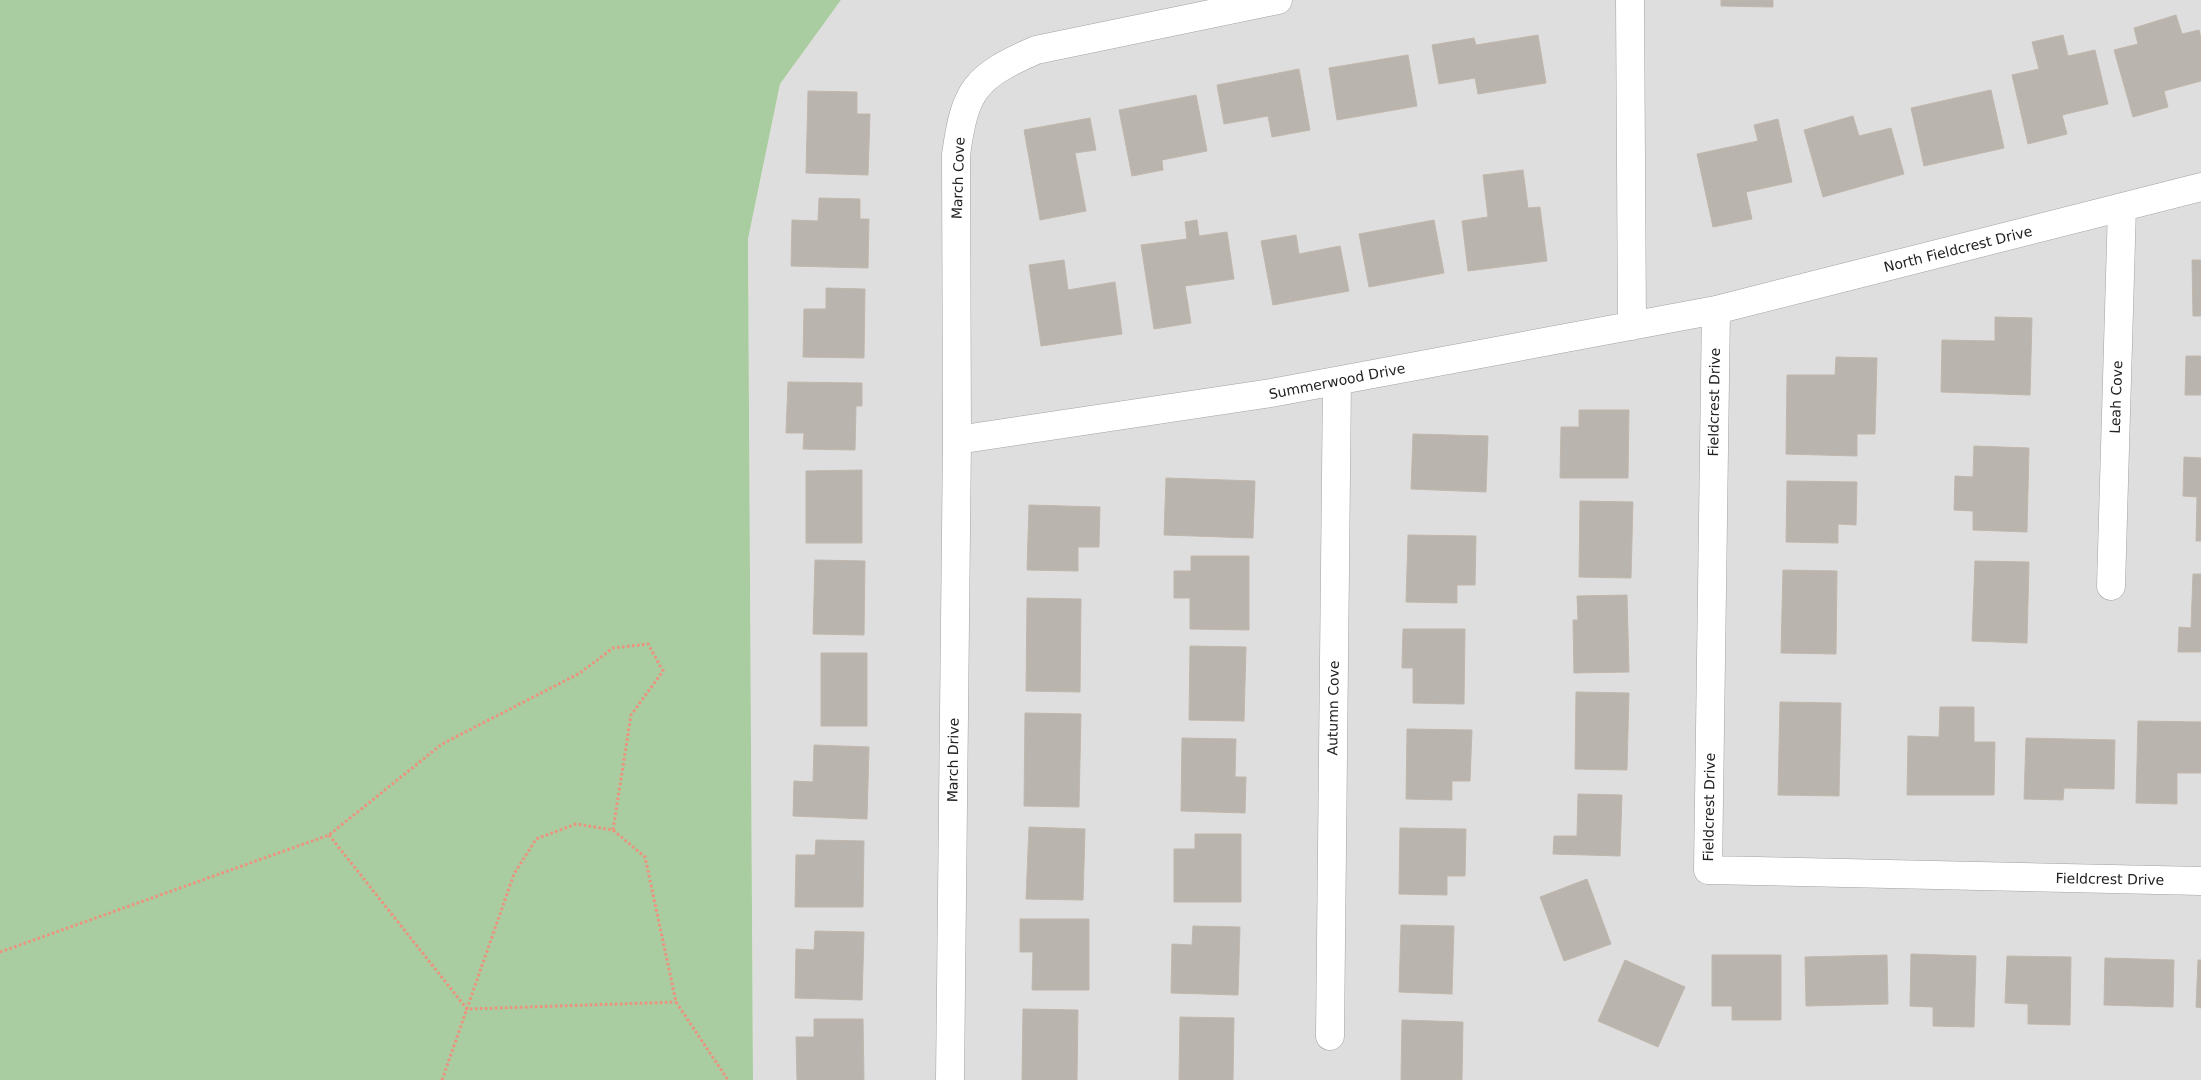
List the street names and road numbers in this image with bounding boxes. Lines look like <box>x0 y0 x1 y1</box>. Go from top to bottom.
street label: March Cove <box>949 137 967 219</box>
street label: North Fieldcrest Drive <box>1882 223 2034 275</box>
street label: Fieldcrest Drive <box>1705 348 1723 456</box>
street label: Summerwood Drive <box>1267 360 1407 402</box>
street label: Leah Cove <box>2107 360 2125 434</box>
street label: Autumn Cove <box>1324 660 1342 756</box>
street label: March Drive <box>944 718 962 802</box>
street label: Fieldcrest Drive <box>1700 753 1718 861</box>
street label: Fieldcrest Drive <box>2056 870 2164 888</box>

